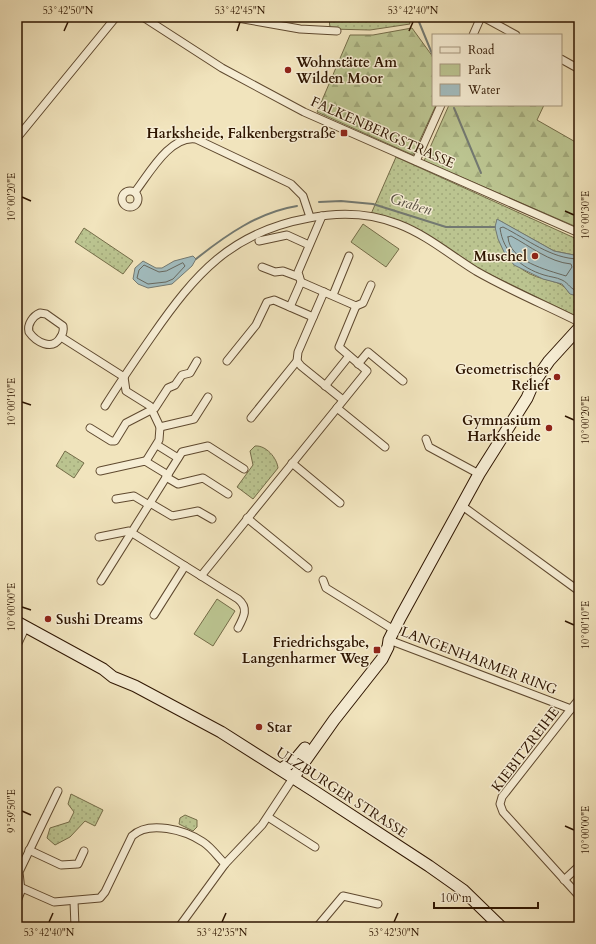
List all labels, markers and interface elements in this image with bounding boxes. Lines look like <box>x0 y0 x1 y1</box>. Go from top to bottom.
text: 53°42'50"N <box>43 4 94 18</box>
text: 53°42'45"N <box>215 4 266 18</box>
text: 53°42'40"N <box>388 4 439 18</box>
legend <box>432 34 562 106</box>
text: Road <box>468 42 495 58</box>
place label: Wohnstätte Am Wilden Moor <box>295 53 397 88</box>
text: Park <box>468 62 492 78</box>
marker: Wohnstätte Am Wilden Moor <box>283 65 293 75</box>
text: Water <box>467 82 501 98</box>
street label: FALKENBERGSTRASSE <box>308 92 458 173</box>
place label: Harksheide, Falkenbergstraße <box>146 124 336 143</box>
marker: Harksheide, Falkenbergstraße <box>339 128 349 138</box>
text: 10°00'20"E <box>5 173 19 221</box>
water label: Graben <box>388 188 435 220</box>
text: 10°00'30"E <box>579 191 593 239</box>
place label: Muschel <box>474 247 527 266</box>
marker: Muschel <box>530 251 540 261</box>
place label: Geometrisches Relief <box>455 360 551 395</box>
marker: Geometrisches Relief <box>552 372 562 382</box>
text: 10°00'10"E <box>5 378 19 426</box>
text: 10°00'20"E <box>579 396 593 444</box>
place label: Gymnasium Harksheide <box>462 411 541 446</box>
marker: Gymnasium Harksheide <box>544 423 554 433</box>
text: 10°00'00"E <box>5 583 19 631</box>
text: 10°00'10"E <box>579 601 593 649</box>
place label: Sushi Dreams <box>56 610 143 629</box>
marker: Sushi Dreams <box>43 614 53 624</box>
street label: LANGENHARMER RING <box>398 622 560 699</box>
place label: Friedrichsgabe, Langenharmer Weg <box>242 633 370 668</box>
marker: Friedrichsgabe, Langenharmer Weg <box>372 645 382 655</box>
street label: KIEBITZREIHE <box>487 703 564 796</box>
place label: Star <box>267 718 292 737</box>
marker: Star <box>254 722 264 732</box>
street label: ULZBURGER STRASSE <box>272 743 411 842</box>
text: 9°59'50"E <box>5 789 19 833</box>
text: 10°00'00"E <box>579 806 593 854</box>
scale bar <box>434 884 538 910</box>
text: 100 m <box>440 890 473 906</box>
text: 53°42'40"N <box>24 926 75 940</box>
text: 53°42'35"N <box>197 926 248 940</box>
text: 53°42'30"N <box>369 926 420 940</box>

